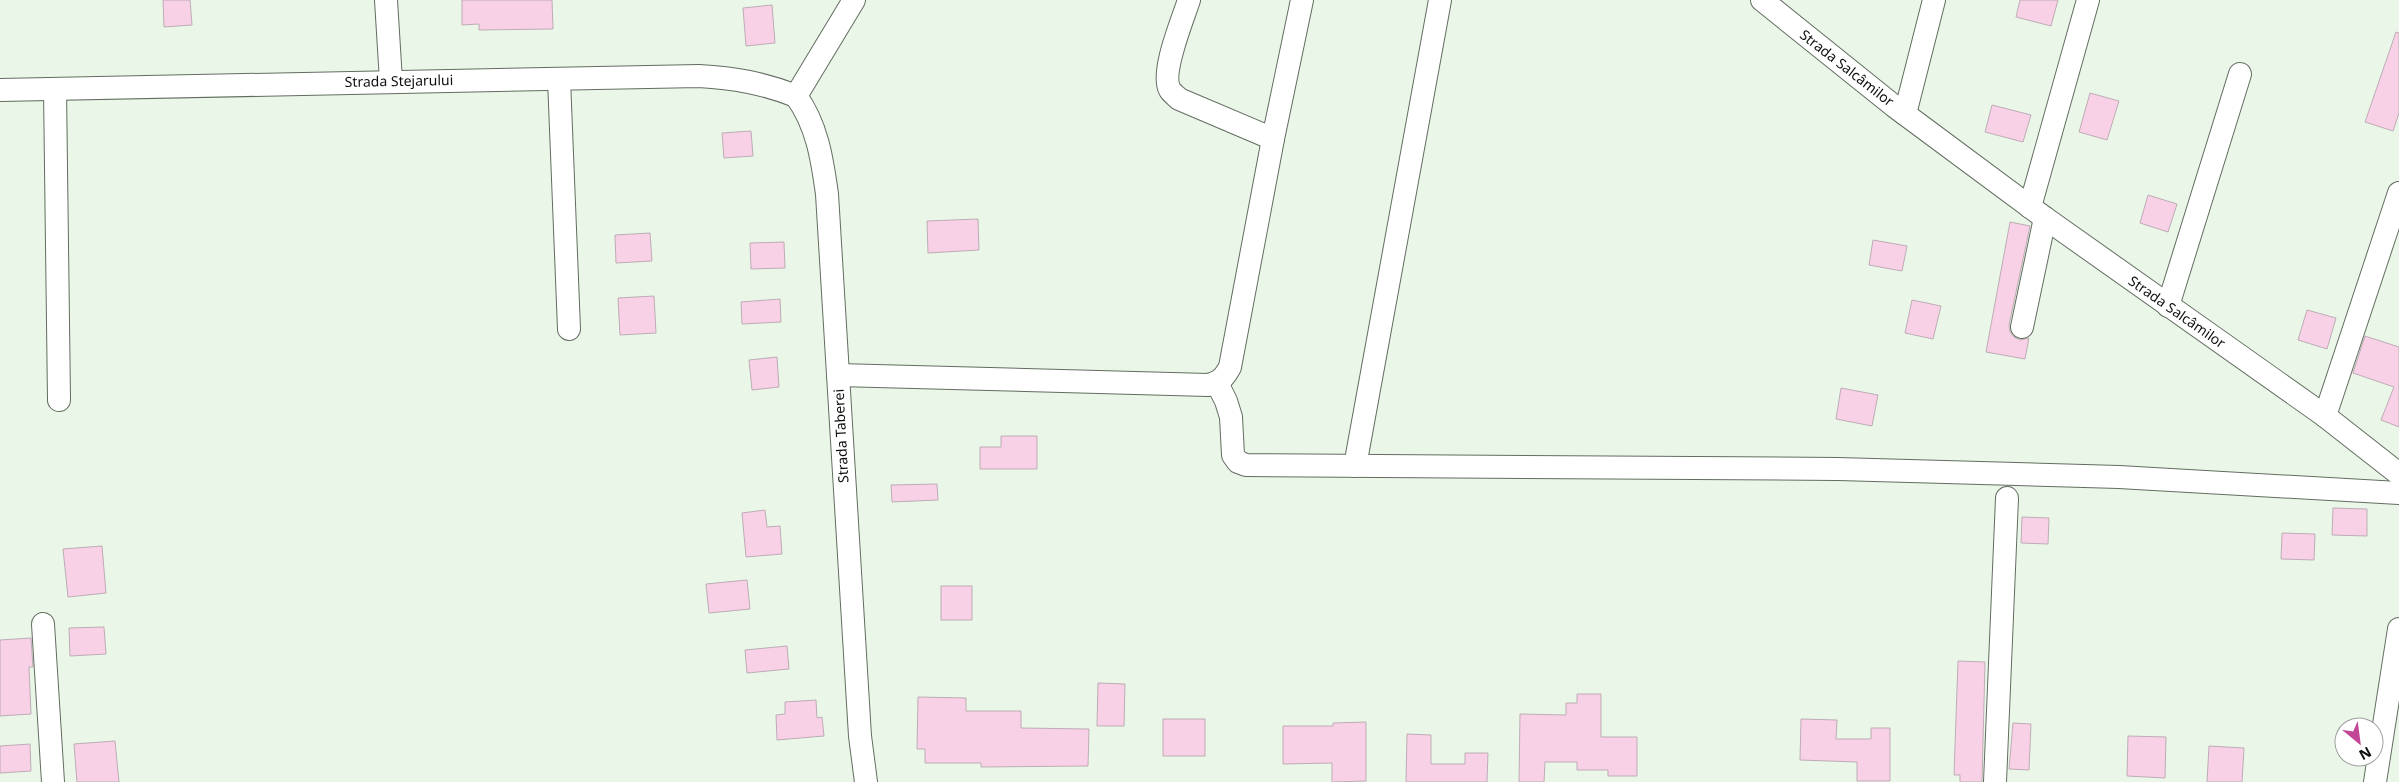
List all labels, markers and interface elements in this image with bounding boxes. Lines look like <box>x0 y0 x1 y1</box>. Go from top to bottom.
street label: Strada Salcâmilor <box>1796 25 1898 110</box>
street label: Strada Stejarului <box>345 70 453 91</box>
street label: Strada Salcâmilor <box>2125 271 2230 352</box>
street label: Strada Taberei <box>829 388 852 484</box>
north arrow <box>2334 717 2384 767</box>
text: N <box>2356 743 2375 765</box>

